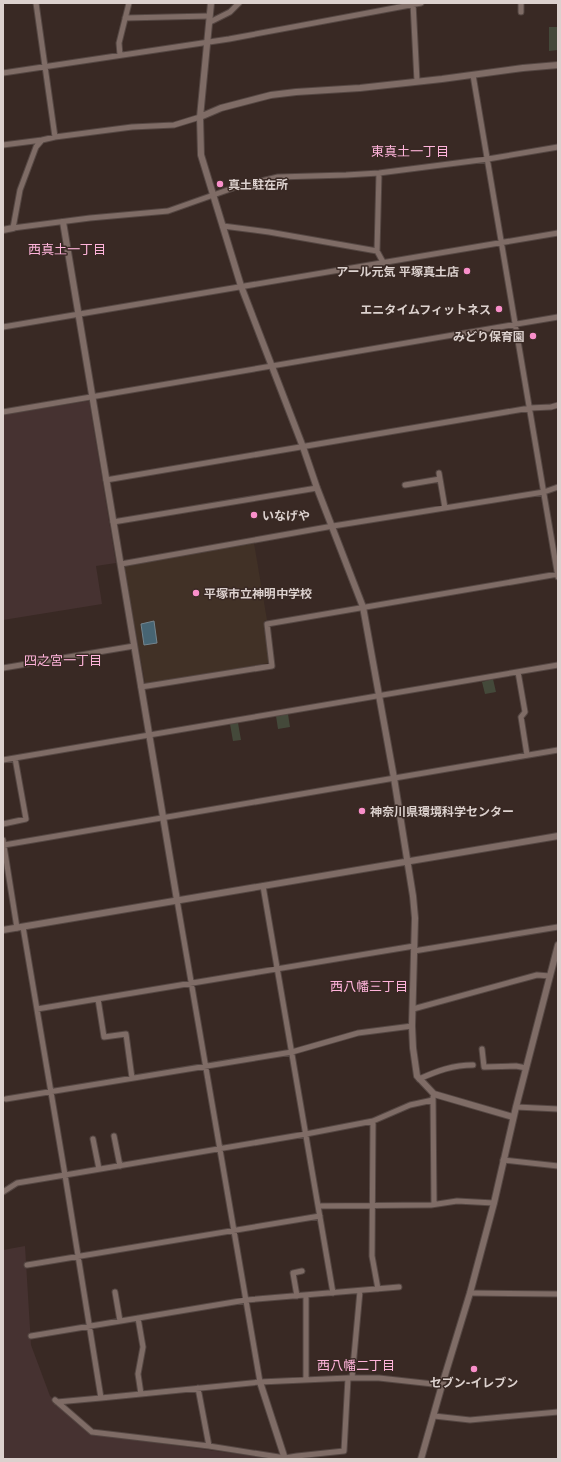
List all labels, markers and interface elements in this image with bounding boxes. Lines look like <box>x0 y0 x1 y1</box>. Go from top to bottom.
district label: 東真土一丁目 <box>371 143 449 159</box>
place label: 真土駐在所 <box>228 177 288 192</box>
marker: 真土駐在所 <box>215 179 225 189</box>
district label: 西真土一丁目 <box>28 241 106 257</box>
place label: アール元気 平塚真土店 <box>336 264 459 279</box>
marker: アール元気 平塚真土店 <box>462 266 472 276</box>
place label: エニタイムフィットネス <box>360 302 491 317</box>
marker: エニタイムフィットネス <box>494 304 504 314</box>
place label: みどり保育園 <box>453 329 525 344</box>
marker: みどり保育園 <box>528 331 538 341</box>
place label: いなげや <box>262 508 310 523</box>
marker: いなげや <box>249 510 259 520</box>
place label: 平塚市立神明中学校 <box>204 586 312 601</box>
marker: 平塚市立神明中学校 <box>191 588 201 598</box>
district label: 四之宮一丁目 <box>24 652 102 668</box>
place label: 神奈川県環境科学センター <box>370 804 514 819</box>
marker: 神奈川県環境科学センター <box>357 806 367 816</box>
district label: 西八幡三丁目 <box>330 978 408 994</box>
district label: 西八幡二丁目 <box>317 1357 395 1373</box>
marker: セブン-イレブン <box>469 1364 479 1374</box>
place label: セブン-イレブン <box>430 1375 518 1390</box>

